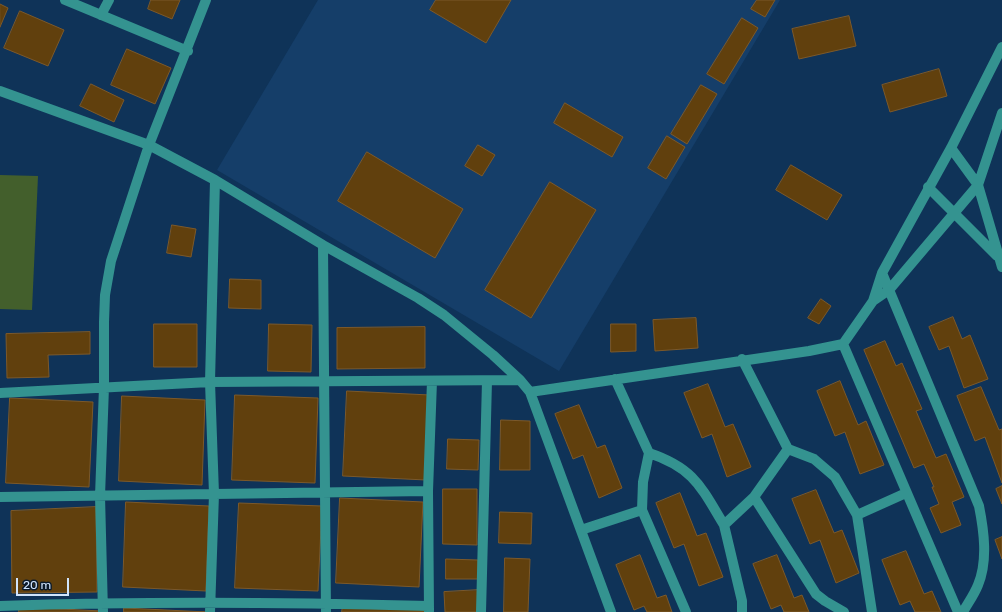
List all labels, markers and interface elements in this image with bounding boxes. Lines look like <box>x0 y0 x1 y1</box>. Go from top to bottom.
scale bar <box>18 570 71 596</box>
text: 20 m <box>23 578 51 592</box>

